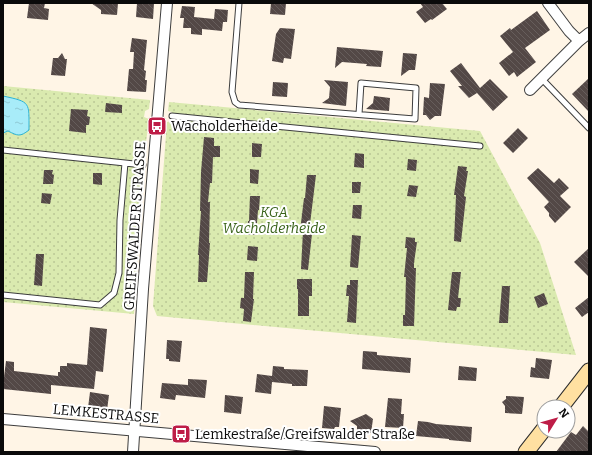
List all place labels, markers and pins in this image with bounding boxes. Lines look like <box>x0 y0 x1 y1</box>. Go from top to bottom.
bus stop icon: Wacholderheide <box>146 115 168 137</box>
place label: Wacholderheide <box>171 118 278 135</box>
bus stop icon: Lemkestraße/Greifswalder Straße <box>170 423 192 445</box>
place label: Lemkestraße/Greifswalder Straße <box>195 426 415 443</box>

